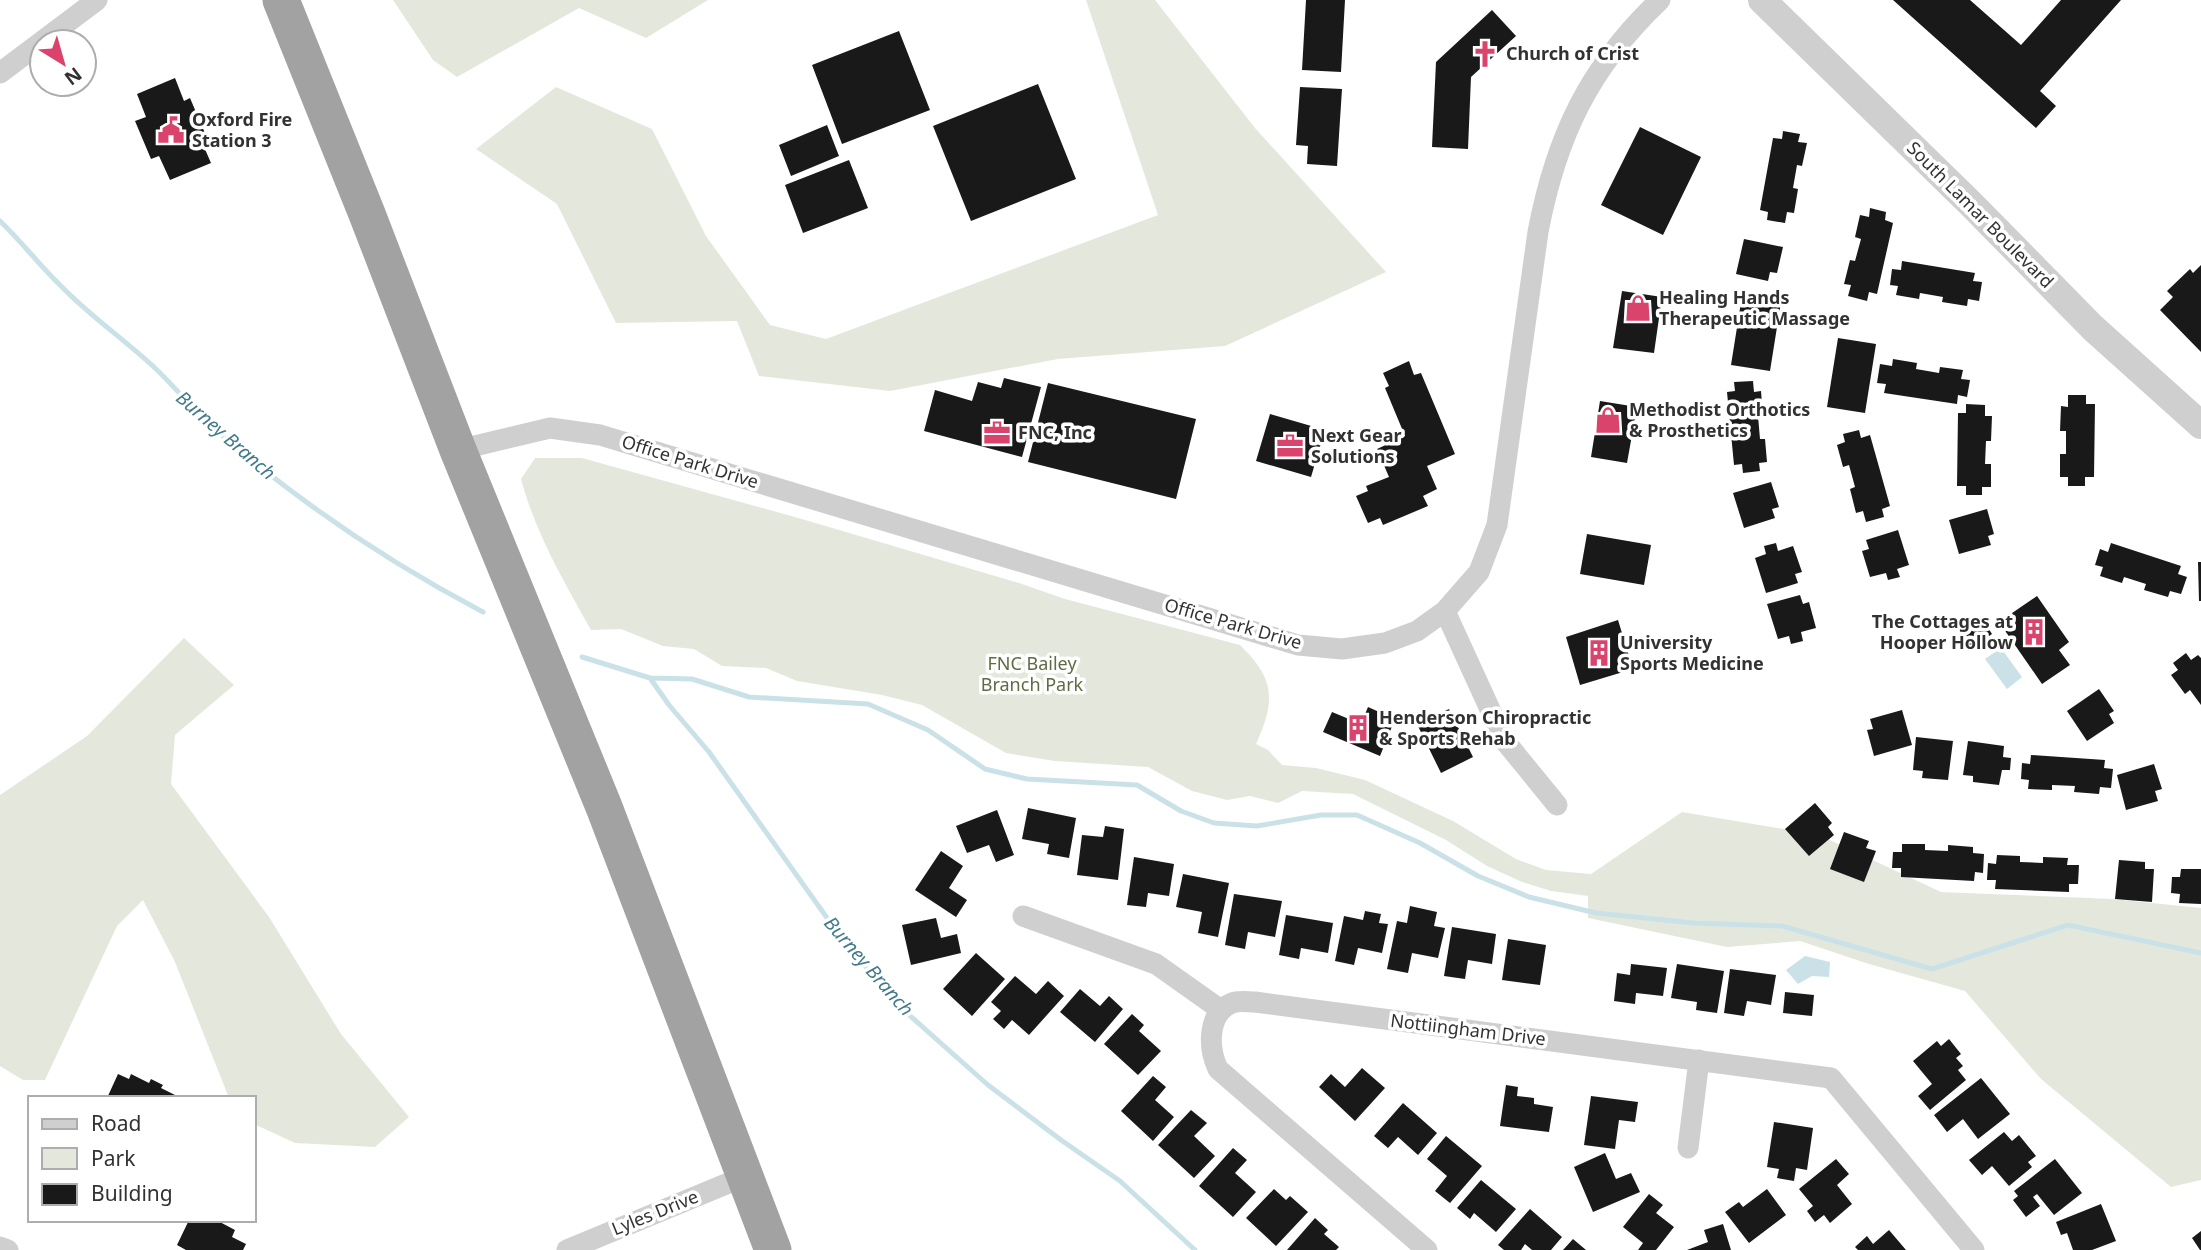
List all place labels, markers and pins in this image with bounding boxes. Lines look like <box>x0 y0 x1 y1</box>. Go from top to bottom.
church icon: Church of Crist <box>1470 39 1500 69</box>
place label: Church of Crist <box>1506 41 1639 65</box>
place label: Oxford Fire Station 3 <box>192 107 292 152</box>
public building icon: Oxford Fire Station 3 <box>156 115 186 145</box>
place label: Healing Hands Therapeutic Massage <box>1659 285 1850 330</box>
shop icon: Healing Hands Therapeutic Massage <box>1623 293 1653 323</box>
place label: Methodist Orthotics & Prosthetics <box>1629 397 1810 442</box>
shop icon: Methodist Orthotics & Prosthetics <box>1593 405 1623 435</box>
office icon: FNC, Inc <box>982 418 1012 448</box>
place label: FNC, Inc <box>1018 420 1092 444</box>
place label: Next Gear Solutions <box>1311 423 1402 468</box>
office icon: Next Gear Solutions <box>1275 431 1305 461</box>
place label: The Cottages at Hooper Hollow <box>1872 609 2014 654</box>
building icon: The Cottages at Hooper Hollow <box>2019 617 2049 647</box>
place label: University Sports Medicine <box>1620 630 1764 675</box>
building icon: University Sports Medicine <box>1584 638 1614 668</box>
place label: Henderson Chiropractic & Sports Rehab <box>1379 705 1591 750</box>
building icon: Henderson Chiropractic & Sports Rehab <box>1343 713 1373 743</box>

